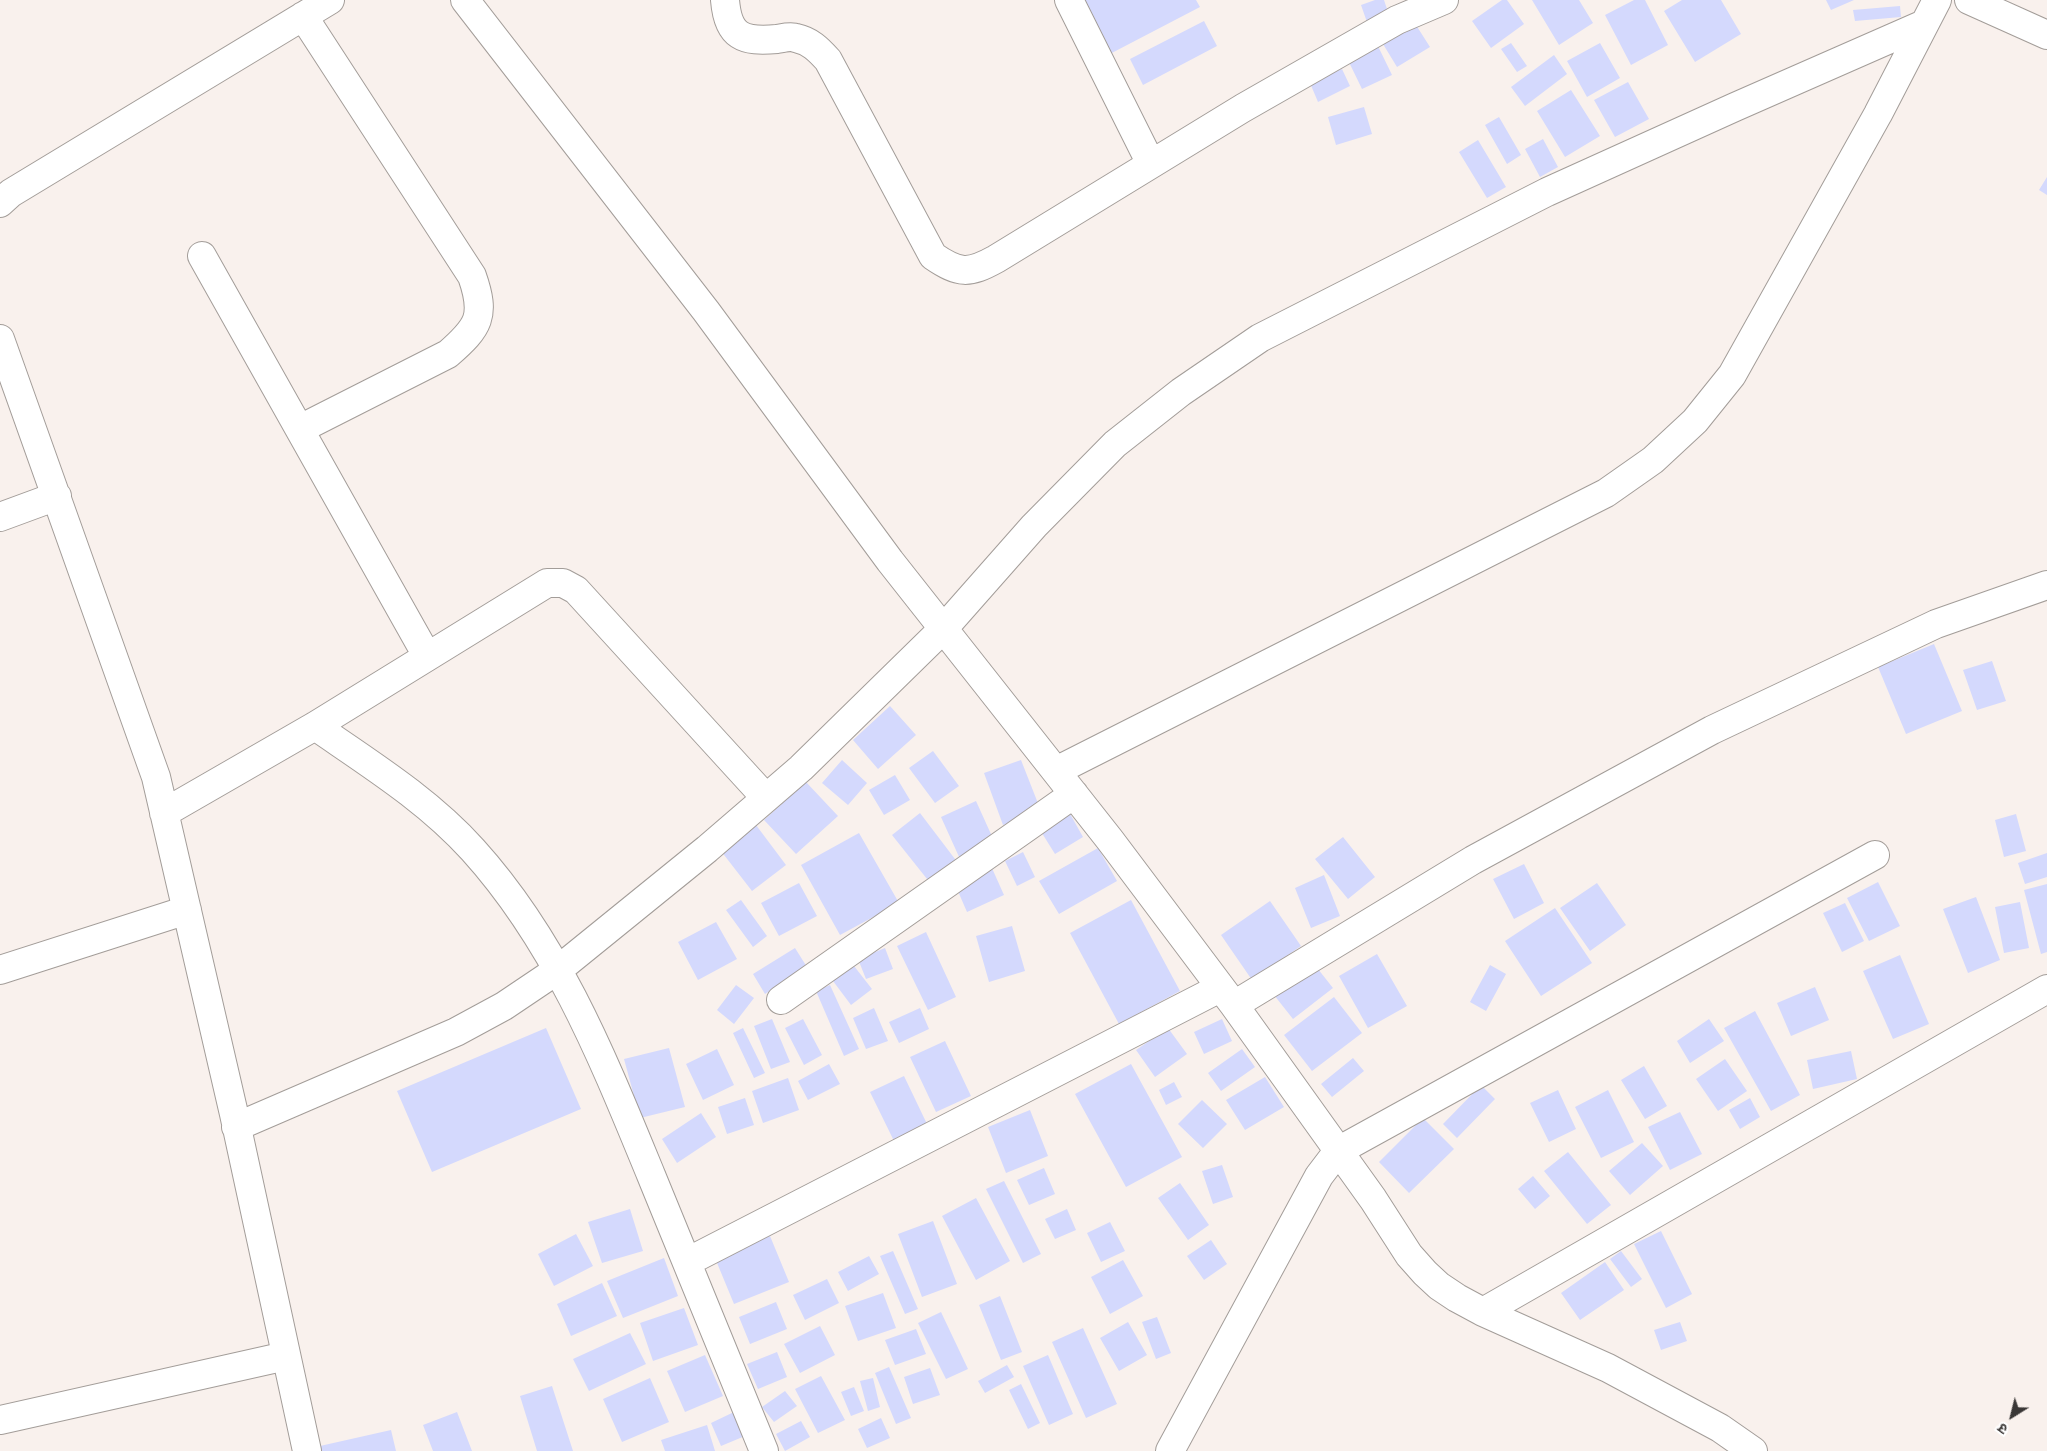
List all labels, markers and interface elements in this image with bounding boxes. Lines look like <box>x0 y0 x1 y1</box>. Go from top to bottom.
north arrow <box>1987 1391 2037 1441</box>
text: उ <box>1995 1419 2011 1438</box>

